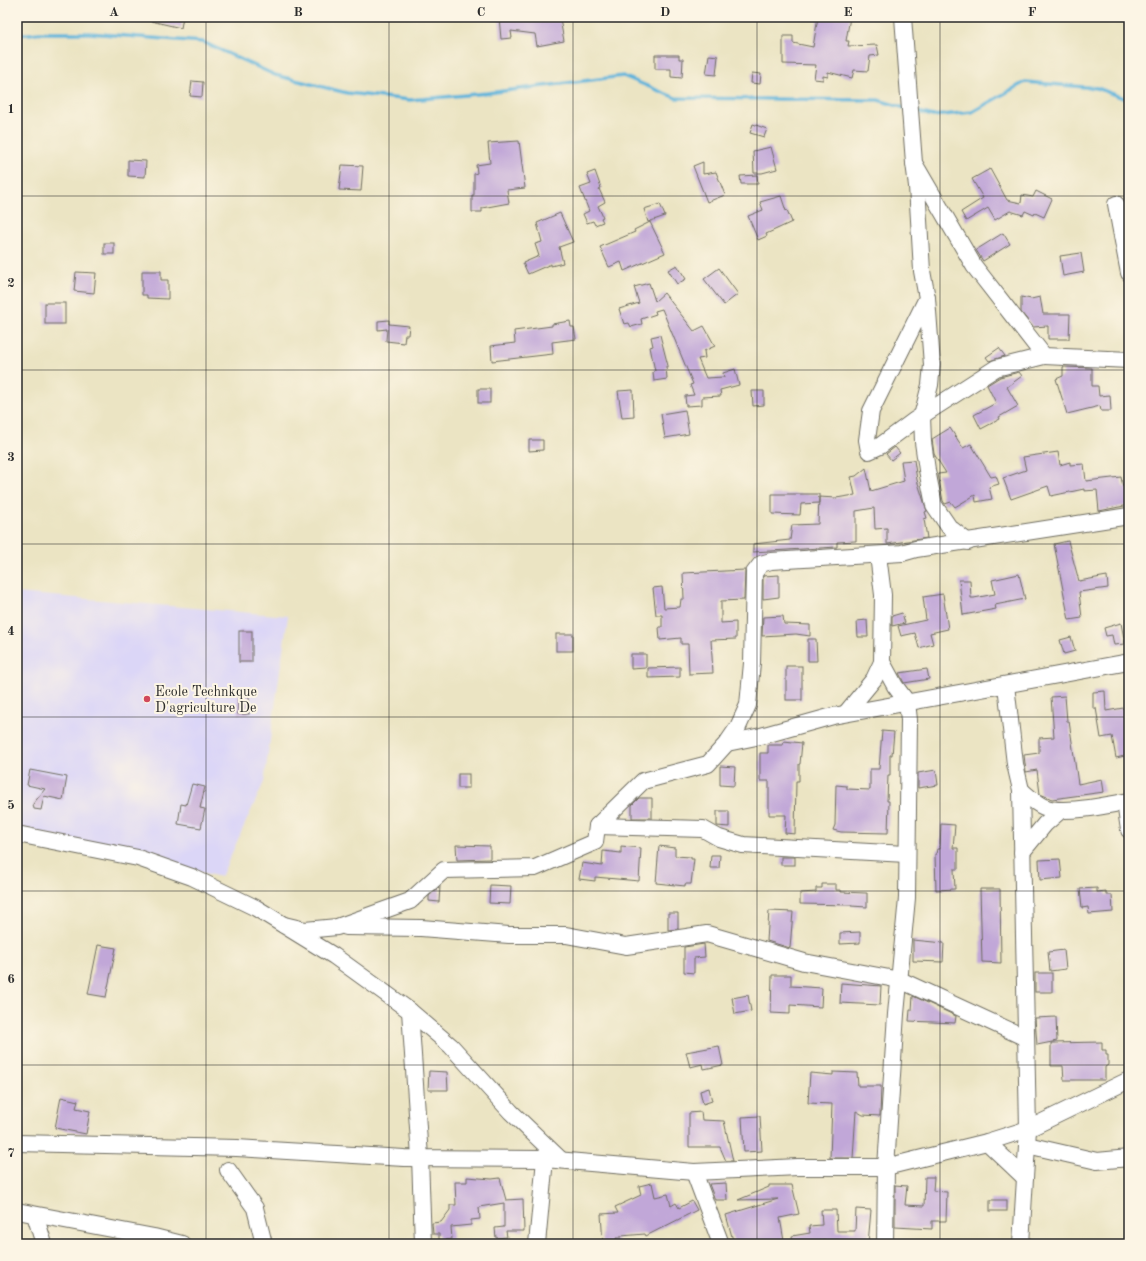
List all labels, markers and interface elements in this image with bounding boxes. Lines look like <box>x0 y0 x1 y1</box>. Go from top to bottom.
text: A <box>109 6 119 19</box>
text: B <box>293 6 303 19</box>
text: C <box>477 6 485 19</box>
text: D <box>660 6 670 19</box>
text: E <box>844 6 853 19</box>
text: F <box>1028 6 1037 19</box>
text: 1 <box>7 103 15 116</box>
text: 2 <box>7 277 15 290</box>
text: 3 <box>7 451 15 464</box>
text: 4 <box>7 625 15 638</box>
place label: Ecole Technkque D'agriculture De <box>155 685 257 715</box>
marker: Ecole Technkque D'agriculture De <box>142 694 152 704</box>
text: 5 <box>7 799 15 812</box>
text: 6 <box>7 973 15 986</box>
text: 7 <box>7 1147 15 1160</box>

